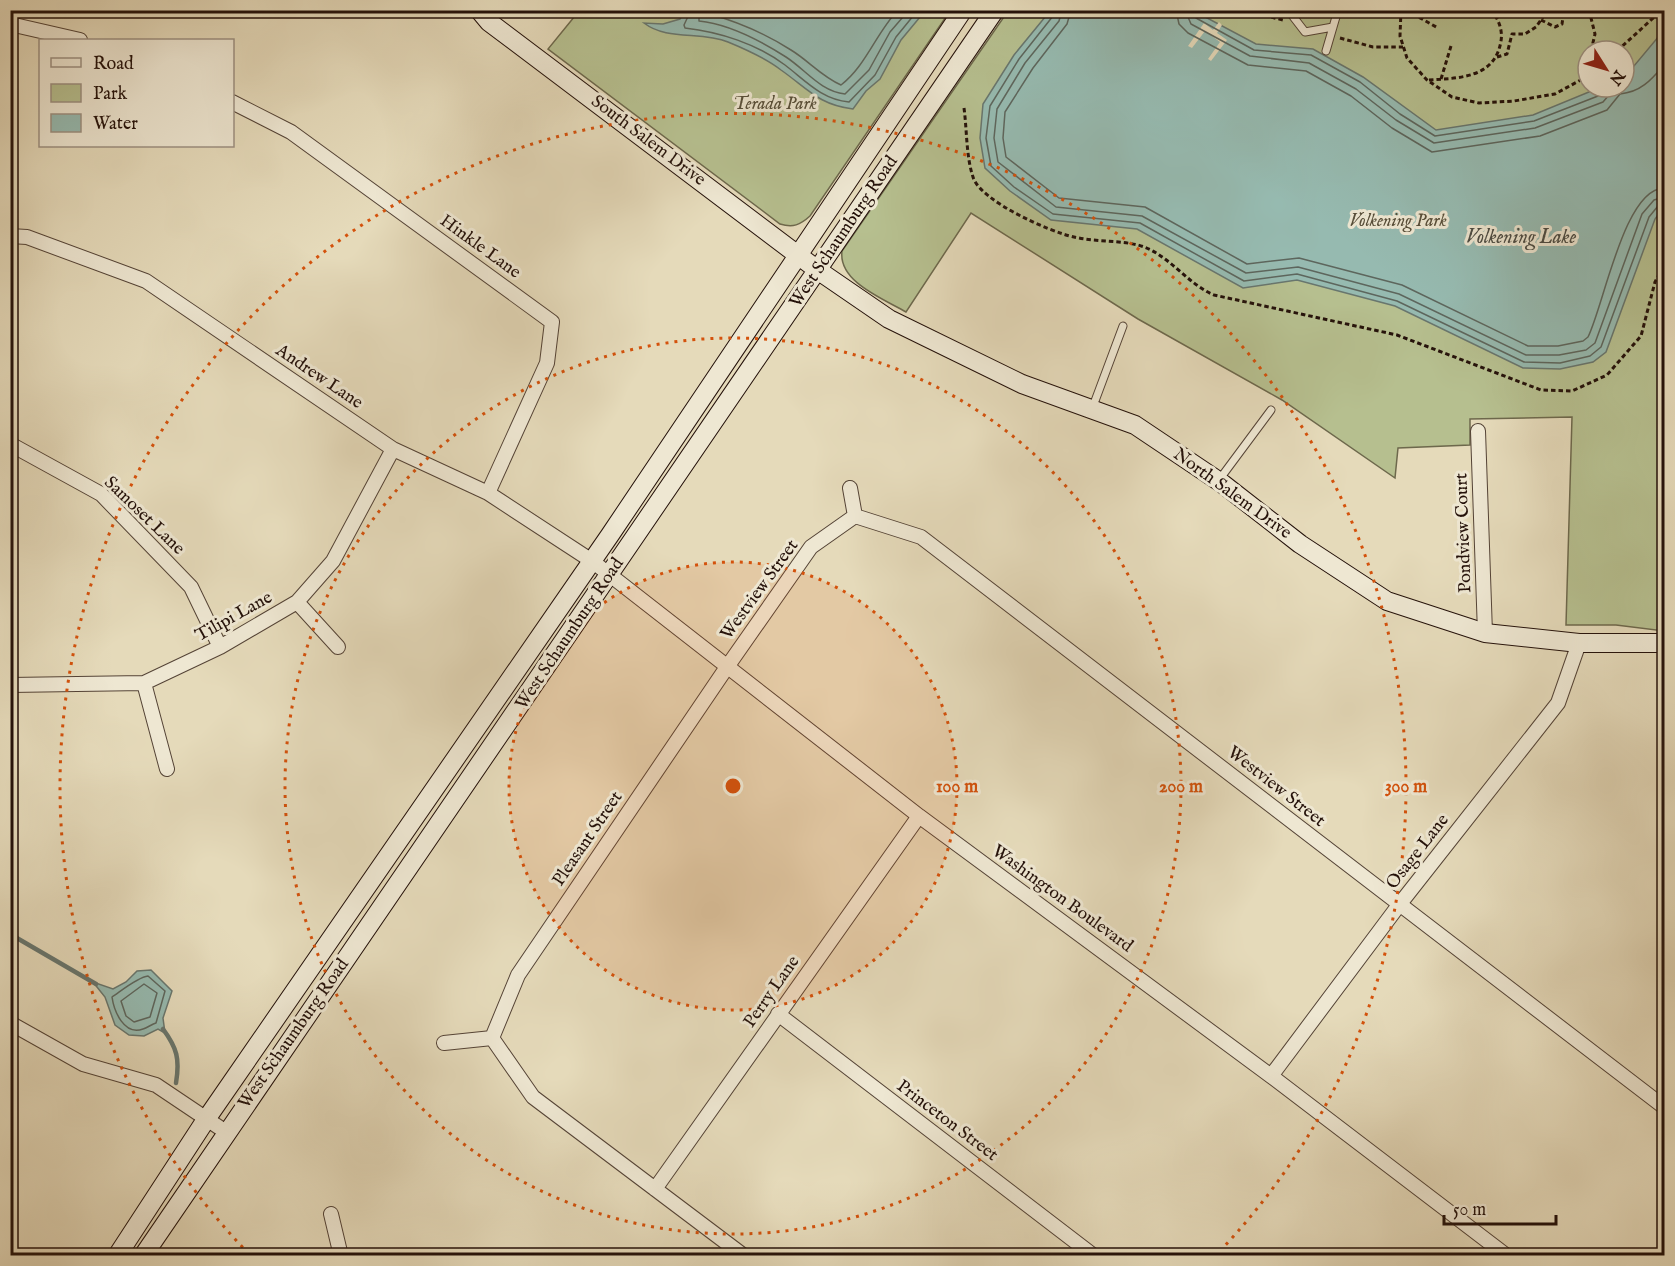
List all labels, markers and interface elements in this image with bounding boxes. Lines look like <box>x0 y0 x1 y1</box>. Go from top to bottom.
legend <box>39 39 234 147</box>
north arrow <box>1576 39 1636 99</box>
text: Road <box>93 53 134 76</box>
text: N <box>1604 64 1629 88</box>
text: Park <box>93 83 128 106</box>
street label: South Salem Drive <box>586 90 710 192</box>
park label: Terada Park <box>733 93 817 116</box>
text: Water <box>93 113 138 136</box>
street label: West Schaumburg Road <box>785 151 904 312</box>
street label: Hinkle Lane <box>435 210 525 284</box>
park label: Volkening Park <box>1349 210 1447 233</box>
water label: Volkening Lake <box>1466 225 1577 251</box>
street label: Andrew Lane <box>270 339 367 415</box>
street label: North Salem Drive <box>1168 443 1296 545</box>
street label: Samoset Lane <box>99 472 189 560</box>
street label: Pondview Court <box>1450 473 1478 593</box>
street label: Westview Street <box>716 535 804 645</box>
street label: West Schaumburg Road <box>511 553 630 714</box>
street label: Tilipi Lane <box>191 586 277 648</box>
street label: Westview Street <box>1222 741 1330 833</box>
centre of rings <box>723 776 743 796</box>
text: 100 m <box>936 776 978 799</box>
text: 200 m <box>1159 776 1203 799</box>
text: 300 m <box>1385 776 1427 799</box>
street label: Pleasant Street <box>548 787 628 891</box>
street label: Osage Lane <box>1381 810 1455 894</box>
street label: Washington Boulevard <box>987 840 1138 958</box>
street label: Perry Lane <box>739 951 805 1033</box>
street label: West Schaumburg Road <box>233 954 355 1114</box>
street label: Princeton Street <box>892 1075 1002 1167</box>
scale bar <box>1444 1188 1556 1226</box>
text: 50 m <box>1453 1199 1486 1222</box>

